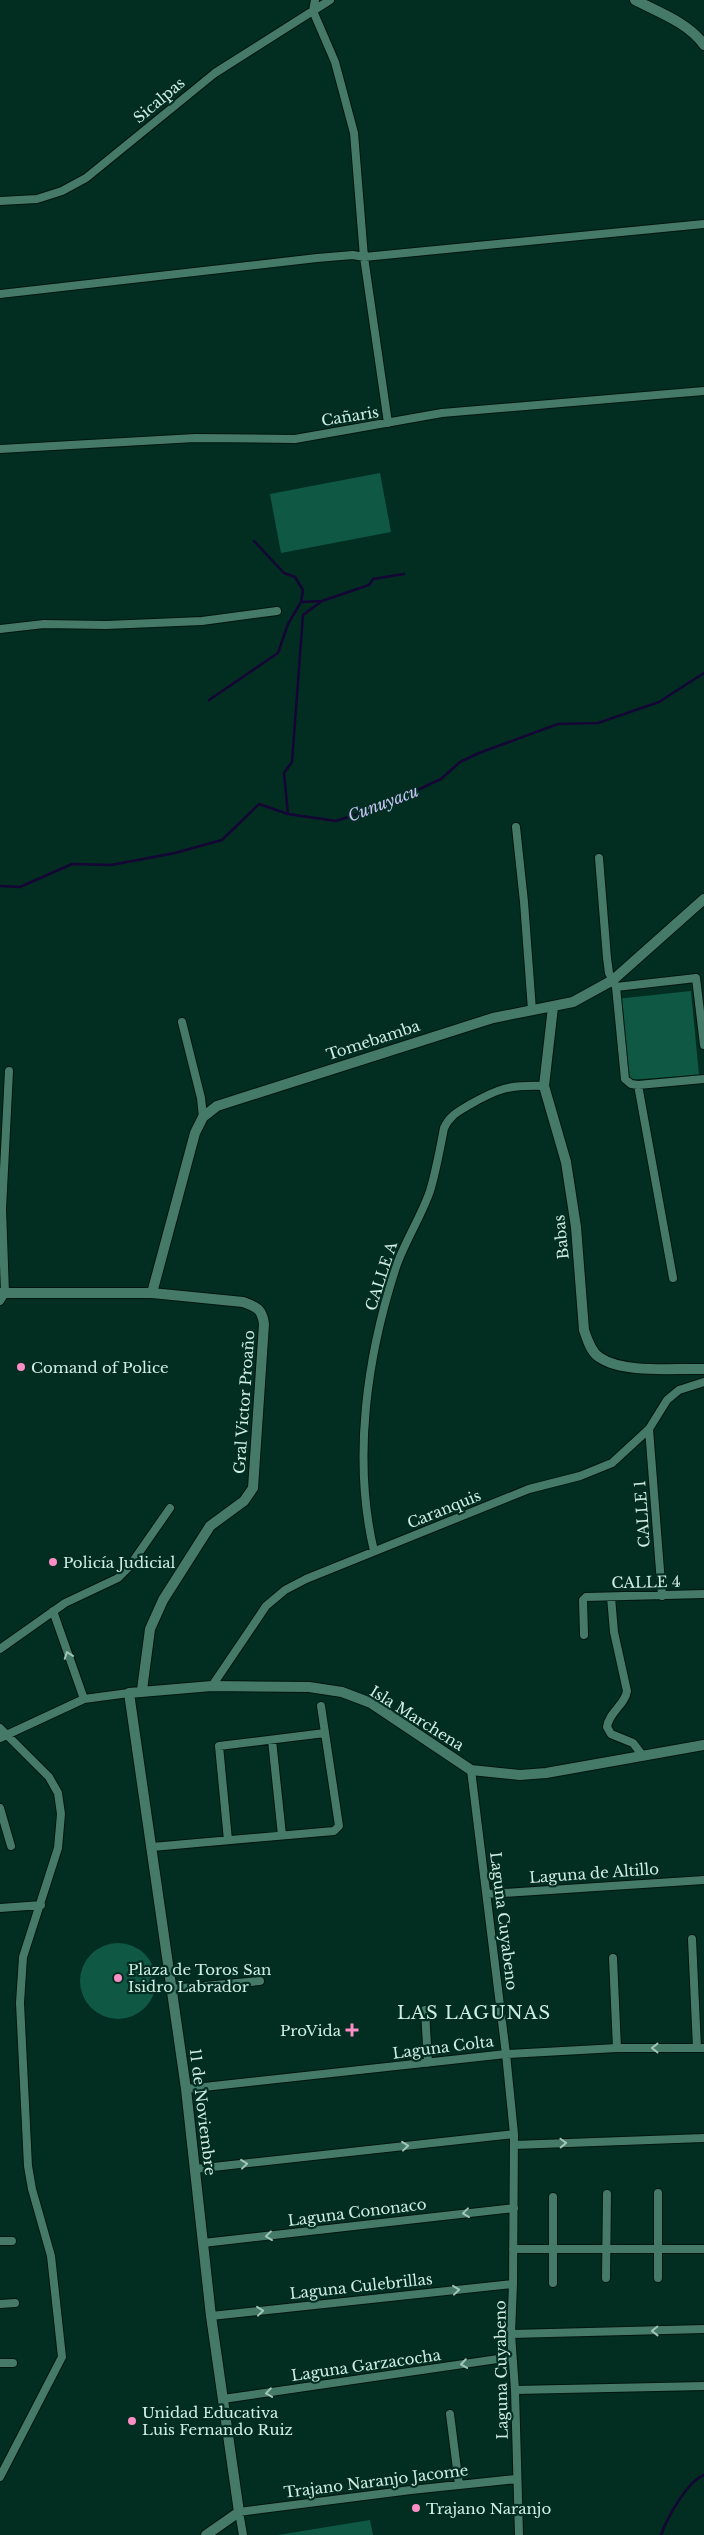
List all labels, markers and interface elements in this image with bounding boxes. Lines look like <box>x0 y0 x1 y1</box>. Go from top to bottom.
street label: Sicalpas <box>129 73 189 127</box>
street label: Cañaris <box>320 402 380 430</box>
water label: Cunuyacu <box>345 780 421 826</box>
street label: Tomebamba <box>324 1016 423 1064</box>
street label: Babas <box>549 1214 573 1260</box>
street label: CALLE A <box>361 1239 401 1313</box>
street label: Gral Victor Proaño <box>230 1329 259 1474</box>
place label: Comand of Police <box>31 1358 169 1377</box>
marker: Comand of Police <box>15 1361 27 1373</box>
street label: CALLE 1 <box>630 1480 654 1548</box>
street label: Caranquis <box>404 1486 484 1532</box>
place label: Policía Judicial <box>63 1553 176 1572</box>
marker: Policía Judicial <box>47 1556 59 1568</box>
street label: CALLE 4 <box>611 1572 681 1592</box>
one-way arrow <box>64 1651 74 1660</box>
street label: Isla Marchena <box>366 1681 468 1755</box>
street label: Laguna Cuyabeno <box>486 1851 522 1992</box>
street label: Laguna de Altillo <box>528 1859 660 1887</box>
place label: Plaza de Toros San Isidro Labrador <box>128 1960 271 1996</box>
marker: Plaza de Toros San Isidro Labrador <box>112 1972 124 1984</box>
district label: LAS LAGUNAS <box>397 2002 551 2024</box>
place label: ProVida <box>280 2021 342 2040</box>
marker: ProVida <box>345 2023 359 2037</box>
street label: Laguna Colta <box>391 2031 495 2063</box>
one-way arrow <box>651 2043 659 2053</box>
street label: 11 de Noviembre <box>186 2047 220 2177</box>
one-way arrow <box>559 2138 567 2149</box>
one-way arrow <box>402 2141 410 2152</box>
one-way arrow <box>240 2158 248 2169</box>
street label: Laguna Cononaco <box>287 2194 428 2230</box>
one-way arrow <box>461 2207 469 2218</box>
one-way arrow <box>265 2230 273 2241</box>
street label: Laguna Culebrillas <box>289 2269 434 2303</box>
one-way arrow <box>452 2285 460 2296</box>
street label: Laguna Cuyabeno <box>490 2300 512 2440</box>
one-way arrow <box>256 2306 264 2317</box>
one-way arrow <box>651 2325 659 2336</box>
street label: Laguna Garzacocha <box>290 2345 443 2385</box>
one-way arrow <box>460 2359 469 2369</box>
one-way arrow <box>264 2387 273 2397</box>
place label: Unidad Educativa Luis Fernando Ruiz <box>142 2403 293 2439</box>
marker: Unidad Educativa Luis Fernando Ruiz <box>126 2415 138 2427</box>
street label: Trajano Naranjo Jacome <box>283 2460 469 2502</box>
place label: Trajano Naranjo <box>426 2499 551 2518</box>
marker: Trajano Naranjo <box>410 2502 422 2514</box>

